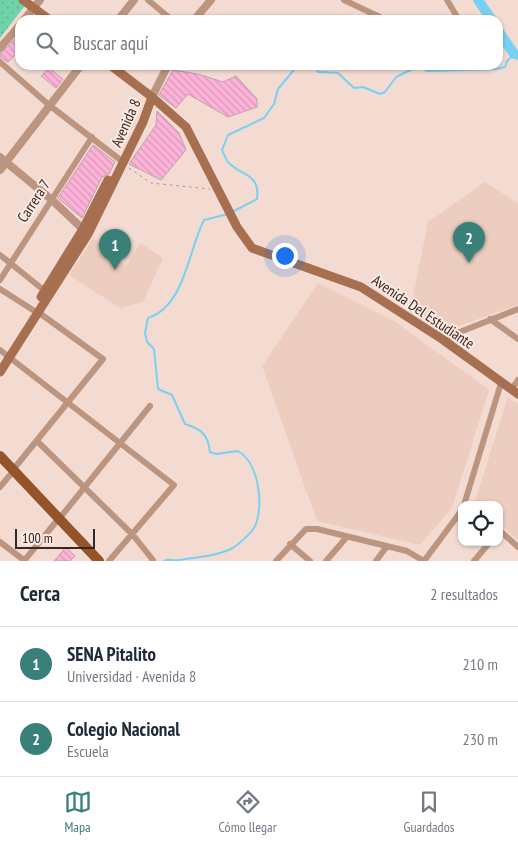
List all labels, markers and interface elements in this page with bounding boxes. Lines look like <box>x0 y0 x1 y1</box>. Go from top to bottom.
search box <box>15 15 503 70</box>
icon: search <box>33 29 61 57</box>
text: Buscar aquí <box>73 31 148 55</box>
street label: Avenida 8 <box>107 96 145 150</box>
street label: Carrera 7 <box>13 176 54 226</box>
pin: 2 <box>453 222 485 263</box>
pin: 1 <box>99 229 131 270</box>
your location <box>272 243 298 269</box>
street label: Avenida Del Estudiante <box>368 270 478 353</box>
map controls <box>458 501 503 546</box>
button: locate <box>458 501 503 546</box>
scale bar <box>15 526 95 549</box>
text: 100 m <box>22 529 53 547</box>
text: Cerca <box>20 580 60 607</box>
text: 2 resultados <box>430 584 498 604</box>
text: SENA Pitalito <box>67 642 156 666</box>
text: 1 <box>32 654 40 674</box>
text: 210 m <box>463 654 498 674</box>
text: Universidad · Avenida 8 <box>67 666 196 686</box>
text: Colegio Nacional <box>67 717 180 741</box>
text: 2 <box>32 729 40 749</box>
text: 230 m <box>463 729 498 749</box>
text: Escuela <box>67 741 109 761</box>
tab: Mapa <box>64 788 92 836</box>
tab: Cómo llegar <box>219 788 276 836</box>
tab: Guardados <box>404 788 454 836</box>

